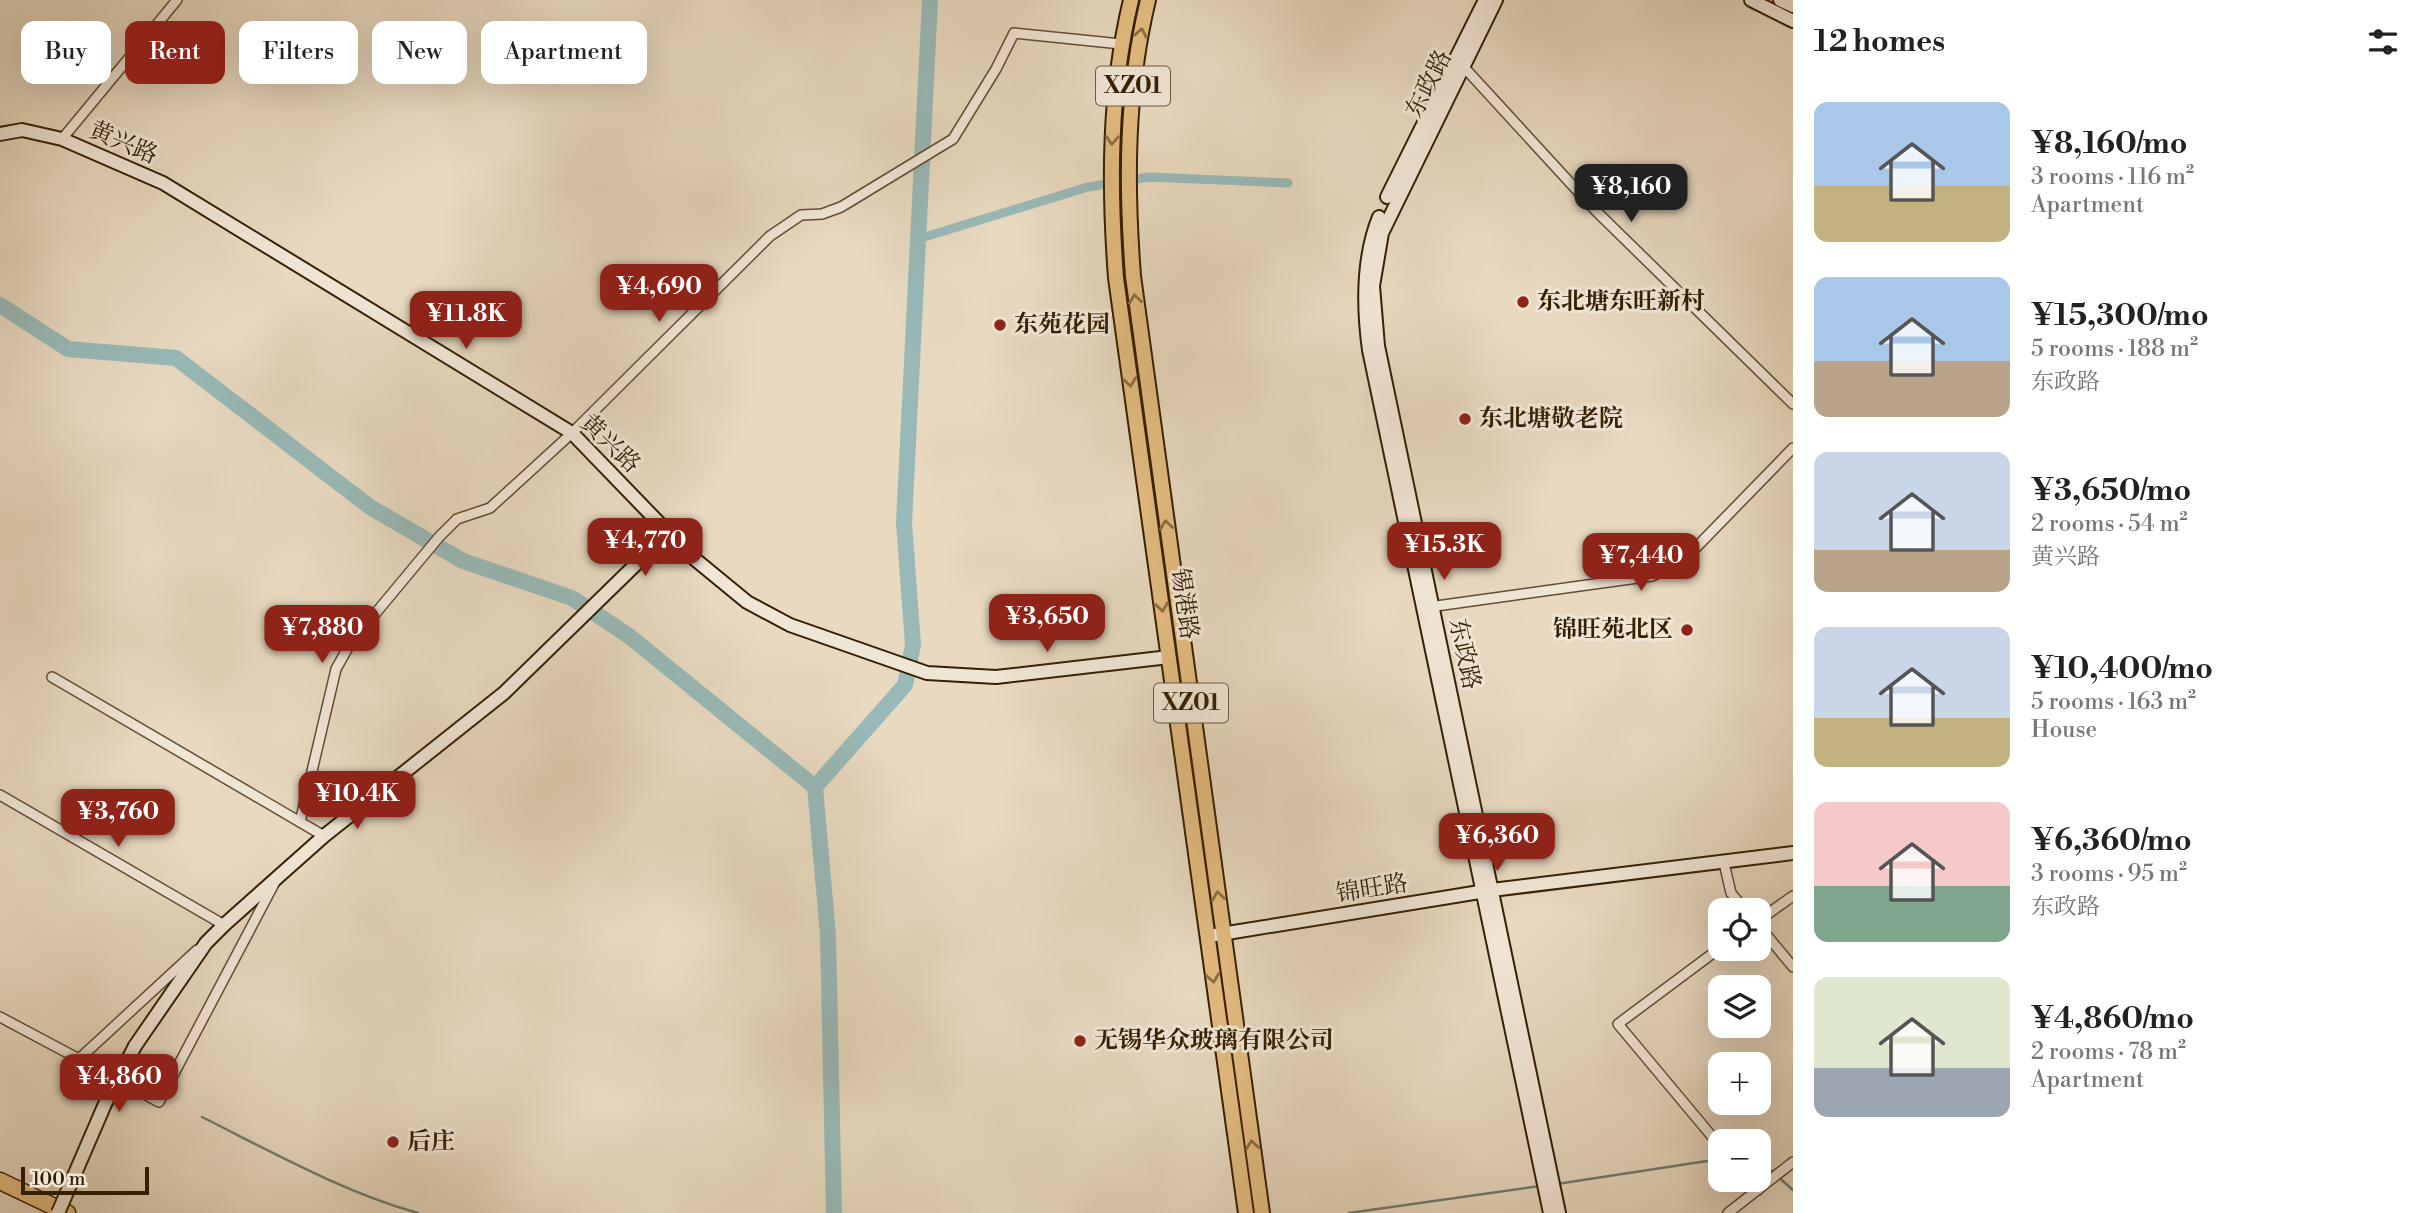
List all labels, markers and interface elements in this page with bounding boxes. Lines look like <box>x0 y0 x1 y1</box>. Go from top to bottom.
chip: Buy <box>21 21 111 84</box>
chip: Rent <box>125 21 225 84</box>
chip: Filters <box>239 21 358 84</box>
chip: New <box>372 21 467 84</box>
chip: Apartment <box>481 21 647 84</box>
text: 12 homes <box>1814 23 1945 61</box>
icon: filters <box>2364 23 2402 61</box>
one-way arrow <box>1133 27 1148 39</box>
street label: 东政路 <box>1399 45 1459 123</box>
road number: XZ01 <box>1096 66 1170 106</box>
street label: 黄兴路 <box>84 115 162 171</box>
text: ¥8,160/mo <box>2031 125 2187 163</box>
icon: home <box>1870 130 1954 214</box>
one-way arrow <box>1104 135 1119 146</box>
text: 3 rooms · 116 m² <box>2031 163 2194 191</box>
pin: ¥8,160 <box>1574 164 1688 224</box>
text: ¥8,160 <box>1590 173 1672 201</box>
text: Apartment <box>2031 191 2144 219</box>
pin: ¥4,690 <box>602 264 716 324</box>
text: ¥4,690 <box>616 273 702 301</box>
place label: 东北塘东旺新村 <box>1537 287 1705 317</box>
pin: ¥11.8K <box>409 292 523 351</box>
one-way arrow <box>1128 294 1143 305</box>
marker: 东北塘东旺新村 <box>1515 294 1531 310</box>
text: ¥15,300/mo <box>2031 297 2209 335</box>
text: ¥11.8K <box>426 300 506 328</box>
icon: home <box>1870 305 1954 389</box>
place label: 东苑花园 <box>1014 310 1110 340</box>
marker: 东苑花园 <box>992 317 1008 333</box>
text: 5 rooms · 188 m² <box>2031 335 2198 363</box>
text: 东政路 <box>2031 368 2100 396</box>
one-way arrow <box>1122 376 1137 388</box>
place label: 东北塘敬老院 <box>1479 404 1623 434</box>
street label: 黄兴路 <box>574 408 646 480</box>
marker: 东北塘敬老院 <box>1457 411 1473 427</box>
text: ¥3,650/mo <box>2031 472 2191 510</box>
icon: home <box>1870 480 1954 564</box>
text: 2 rooms · 54 m² <box>2031 510 2188 538</box>
pin: ¥4,770 <box>588 518 702 578</box>
one-way arrow <box>1159 519 1174 531</box>
pin: ¥15.3K <box>1387 522 1501 582</box>
text: ¥4,770 <box>604 527 686 555</box>
text: ¥15.3K <box>1403 531 1485 559</box>
pin: ¥7,440 <box>1584 534 1698 593</box>
text: ¥7,440 <box>1598 542 1684 570</box>
text: 黄兴路 <box>2031 543 2100 571</box>
street label: 锡港路 <box>1164 566 1204 642</box>
pin: ¥3,650 <box>990 594 1104 654</box>
one-way arrow <box>1154 601 1169 613</box>
text: ¥3,650 <box>1005 603 1089 631</box>
pin: ¥7,880 <box>265 606 379 665</box>
text: ¥7,880 <box>280 614 364 642</box>
place label: 锦旺苑北区 <box>1553 615 1673 645</box>
street label: 东政路 <box>1442 616 1486 692</box>
marker: 锦旺苑北区 <box>1679 622 1695 638</box>
text: ¥10,400/mo <box>2031 650 2213 688</box>
icon: home <box>1870 655 1954 739</box>
road number: XZ01 <box>1154 684 1228 722</box>
text: 5 rooms · 163 m² <box>2031 688 2196 716</box>
text: House <box>2031 716 2097 744</box>
pin: ¥10.4K <box>300 772 414 831</box>
text: ¥10.4K <box>314 780 400 808</box>
pin: ¥3,760 <box>61 790 175 849</box>
text: ¥3,760 <box>77 798 159 826</box>
pin: ¥6,360 <box>1440 814 1554 873</box>
text: ¥6,360 <box>1455 822 1539 850</box>
text: ¥6,360/mo <box>2031 822 2192 860</box>
icon: home <box>1870 830 1954 914</box>
text: 3 rooms · 95 m² <box>2031 860 2187 888</box>
street label: 锦旺路 <box>1334 869 1410 909</box>
one-way arrow <box>1210 890 1225 902</box>
text: 东政路 <box>2031 893 2100 921</box>
map controls <box>1708 898 1771 1192</box>
button: locate <box>1708 898 1771 961</box>
one-way arrow <box>1206 972 1221 984</box>
button: layers <box>1708 975 1771 1038</box>
text: ¥4,860/mo <box>2031 1000 2194 1038</box>
icon: home <box>1870 1005 1954 1089</box>
place label: 无锡华众玻璃有限公司 <box>1094 1026 1334 1056</box>
marker: 无锡华众玻璃有限公司 <box>1072 1033 1088 1049</box>
text: 2 rooms · 78 m² <box>2031 1038 2186 1066</box>
button: + <box>1708 1052 1771 1115</box>
pin: ¥4,860 <box>62 1054 176 1114</box>
text: ¥4,860 <box>76 1063 162 1091</box>
text: Apartment <box>2031 1066 2144 1094</box>
place label: 后庄 <box>407 1127 455 1157</box>
button: − <box>1708 1129 1771 1192</box>
marker: 后庄 <box>385 1134 401 1150</box>
one-way arrow <box>1245 1140 1260 1151</box>
scale bar <box>21 1164 149 1196</box>
text: 100 m <box>32 1167 85 1191</box>

